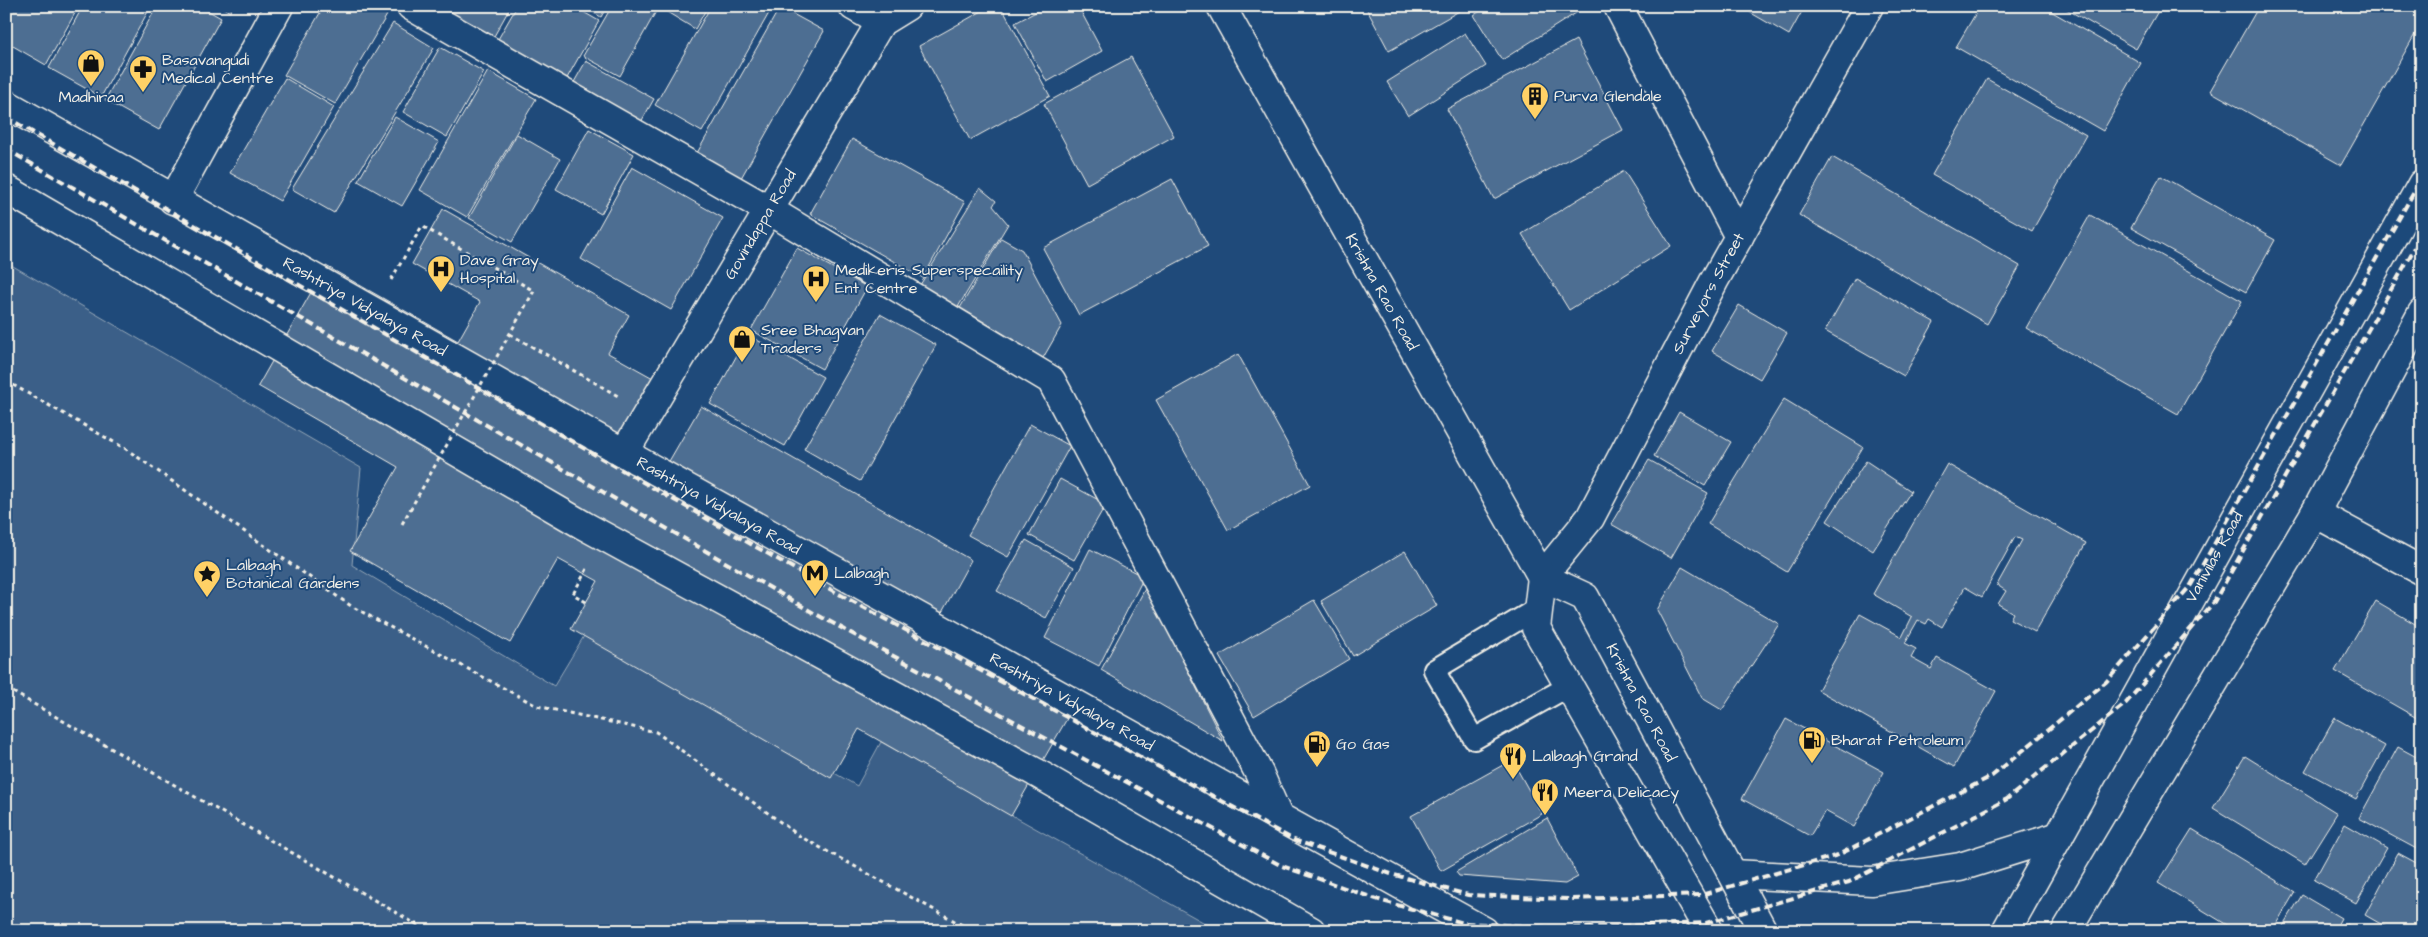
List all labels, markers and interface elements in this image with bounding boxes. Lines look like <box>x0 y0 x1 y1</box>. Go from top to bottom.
shop icon: Madhiraa <box>76 48 106 87</box>
place label: Basavangudi Medical Centre <box>162 49 274 89</box>
pharmacy icon: Basavangudi Medical Centre <box>128 54 158 93</box>
building icon: Purva Glendale <box>1520 81 1550 120</box>
place label: Purva Glendale <box>1554 85 1662 107</box>
place label: Madhiraa <box>58 86 124 108</box>
street label: Govindappa Road <box>719 166 801 284</box>
street label: Surveyors Street <box>1667 228 1750 358</box>
street label: Krishna Rao Road <box>1340 229 1423 354</box>
place label: Dave Gray Hospital <box>460 249 539 289</box>
street label: Rashtriya Vidyalaya Road <box>279 252 451 362</box>
hospital icon: Dave Gray Hospital <box>426 254 456 293</box>
place label: Medikeris Superspecaility Ent Centre <box>835 259 1023 299</box>
hospital icon: Medikeris Superspecaility Ent Centre <box>801 264 831 303</box>
place label: Sree Bhagvan Traders <box>761 319 864 359</box>
shop icon: Sree Bhagvan Traders <box>727 324 757 363</box>
street label: Rashtriya Vidyalaya Road <box>632 451 805 560</box>
street label: Vanivilas Road <box>2180 508 2248 607</box>
place label: Lalbagh Botanical Gardens <box>226 554 360 594</box>
metro station icon: Lalbagh <box>800 558 830 597</box>
place icon: Lalbagh Botanical Gardens <box>192 559 222 598</box>
place label: Lalbagh <box>834 562 889 585</box>
street label: Krishna Rao Road <box>1601 639 1682 766</box>
street label: Rashtriya Vidyalaya Road <box>986 647 1158 756</box>
fuel station icon: Bharat Petroleum <box>1797 725 1827 764</box>
fuel station icon: Go Gas <box>1302 729 1332 768</box>
place label: Bharat Petroleum <box>1831 729 1964 751</box>
place label: Go Gas <box>1336 733 1390 755</box>
restaurant icon: Lalbagh Grand <box>1498 741 1528 780</box>
place label: Lalbagh Grand <box>1532 745 1638 768</box>
restaurant icon: Meera Delicacy <box>1530 777 1560 816</box>
place label: Meera Delicacy <box>1564 781 1679 804</box>

